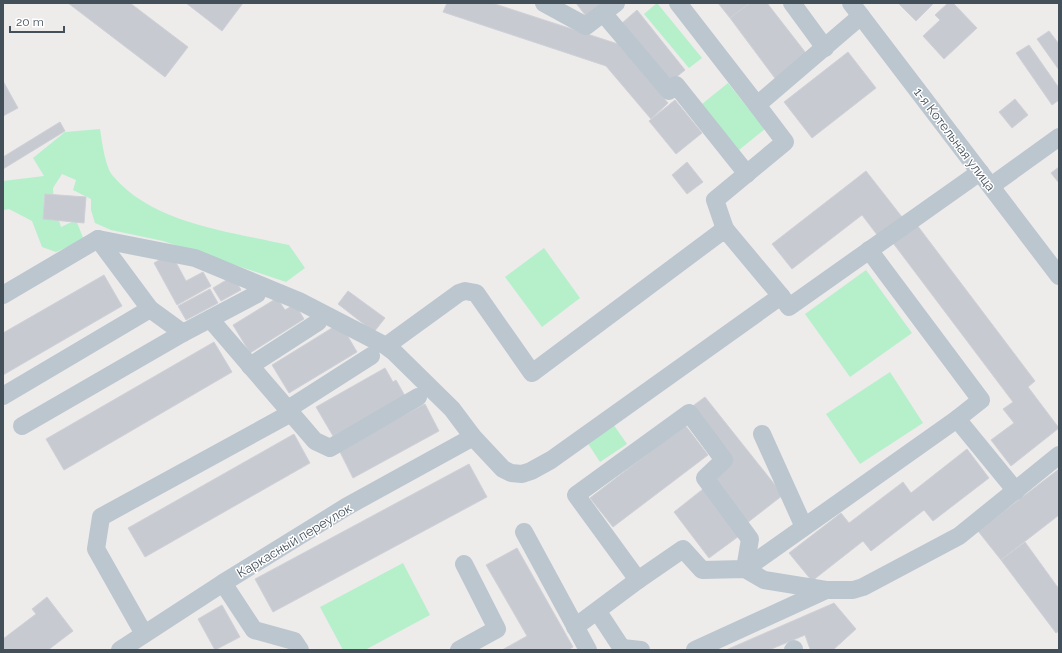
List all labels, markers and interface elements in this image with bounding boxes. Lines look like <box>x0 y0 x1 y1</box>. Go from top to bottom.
scale bar <box>10 8 64 34</box>
text: 20 m <box>16 15 44 29</box>
street label: 1-я Котельная улица <box>911 85 998 194</box>
street label: Каркасный переулок <box>234 500 355 581</box>

